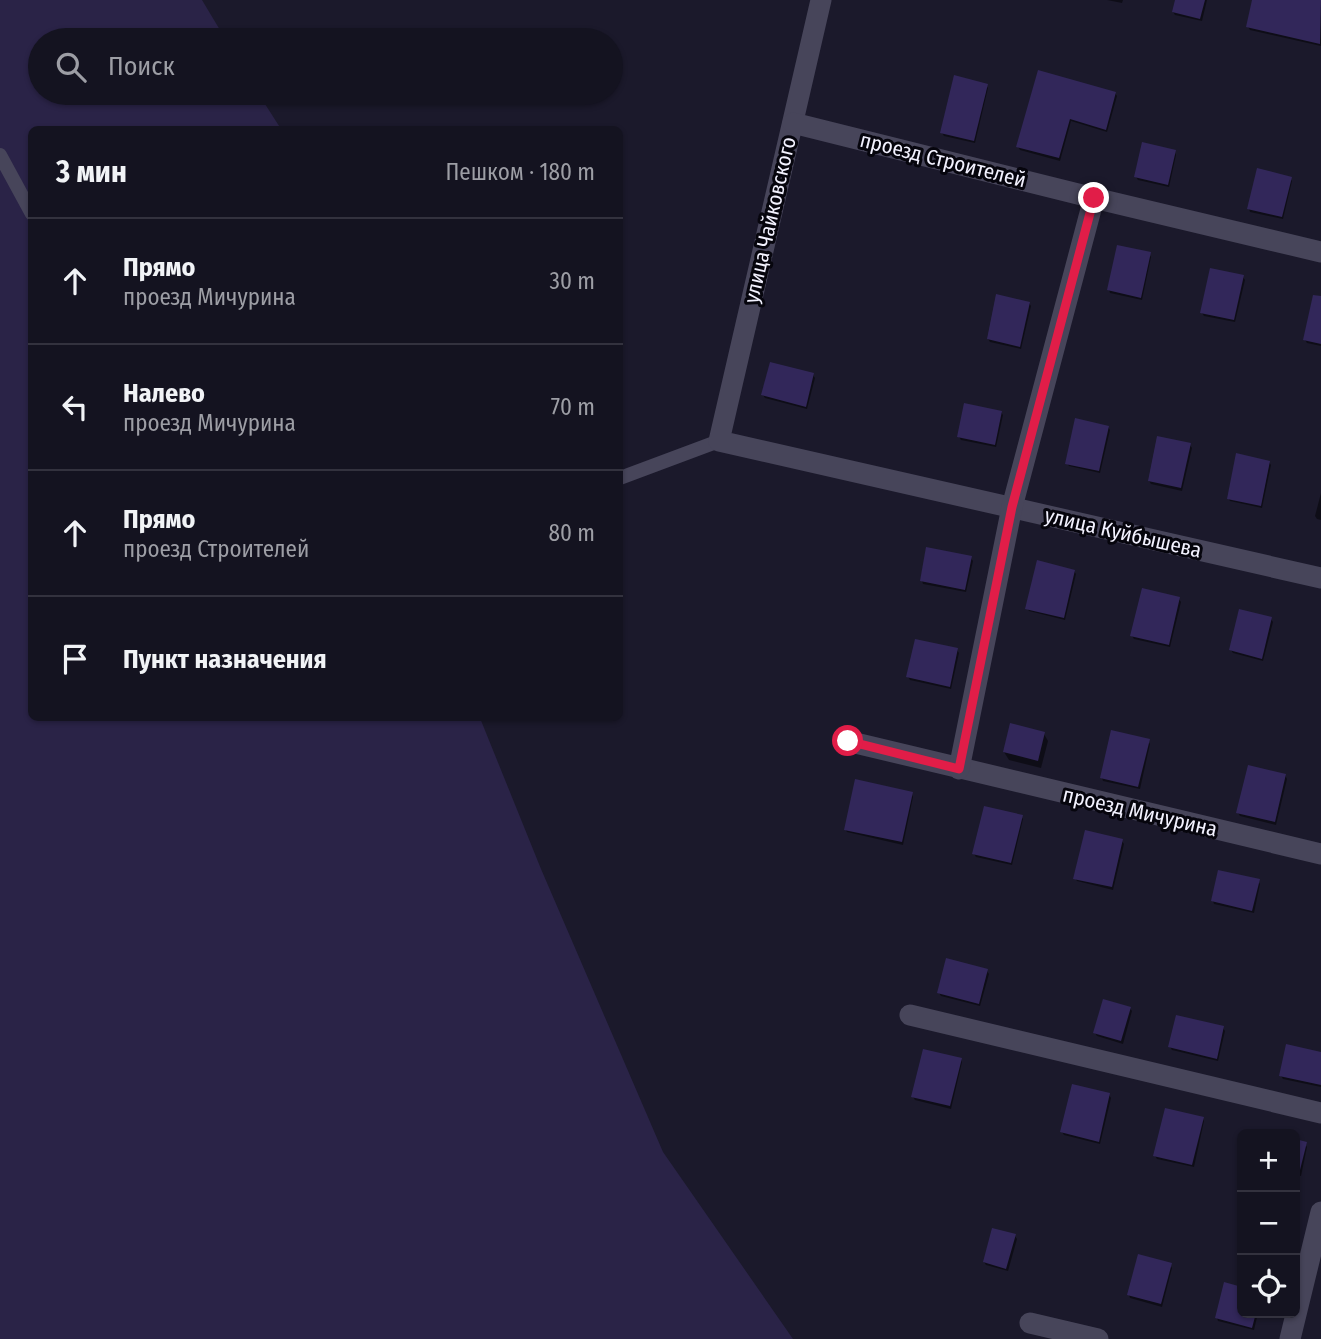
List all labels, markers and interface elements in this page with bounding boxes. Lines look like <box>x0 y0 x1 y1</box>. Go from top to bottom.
search box <box>28 28 623 105</box>
icon: search <box>52 48 90 86</box>
text: Поиск <box>108 51 175 82</box>
street label: проезд Строителей <box>857 127 1029 193</box>
street label: улица Чайковского <box>738 134 802 306</box>
text: 3 мин <box>56 154 127 190</box>
text: Пешком · 180 m <box>445 158 595 186</box>
route end <box>1078 182 1109 213</box>
text: Прямо <box>123 252 195 283</box>
icon: ahead <box>56 262 94 300</box>
text: 30 m <box>550 267 595 295</box>
text: проезд Мичурина <box>123 283 296 311</box>
text: Налево <box>123 378 205 409</box>
icon: left <box>56 388 94 426</box>
text: 70 m <box>551 393 595 421</box>
text: проезд Мичурина <box>123 409 296 437</box>
street label: улица Куйбышева <box>1042 502 1204 564</box>
text: Прямо <box>123 504 195 535</box>
icon: ahead <box>56 514 94 552</box>
text: 80 m <box>548 519 595 547</box>
text: проезд Строителей <box>123 535 309 563</box>
icon: arrive <box>56 640 94 678</box>
text: Пункт назначения <box>123 644 327 675</box>
route start <box>832 725 863 756</box>
street label: проезд Мичурина <box>1060 782 1220 842</box>
map controls <box>1237 1129 1300 1318</box>
button: + <box>1237 1129 1300 1192</box>
button: − <box>1237 1192 1300 1255</box>
button: locate <box>1237 1255 1300 1318</box>

